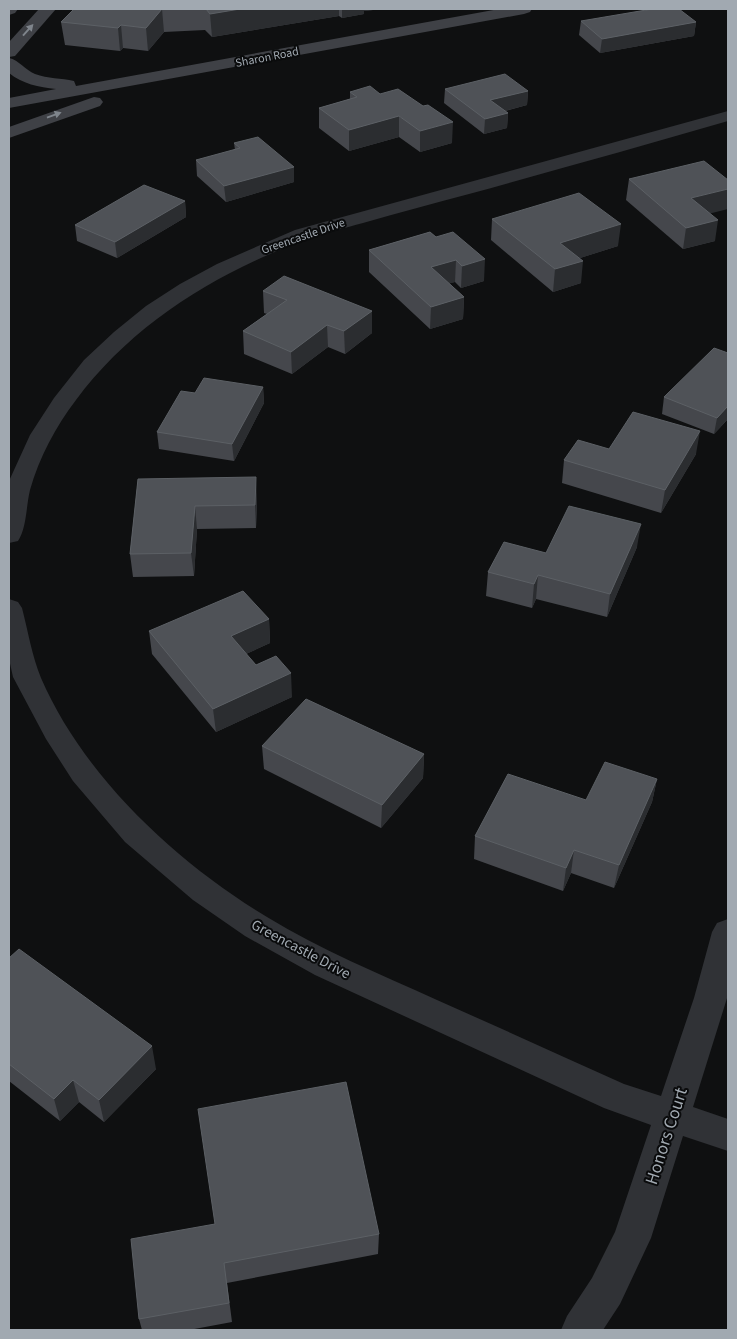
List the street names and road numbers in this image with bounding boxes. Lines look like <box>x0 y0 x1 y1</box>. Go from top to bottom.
street label: Sharon Road <box>234 43 300 72</box>
street label: Greencastle Drive <box>259 214 347 259</box>
street label: Greencastle Drive <box>248 914 354 984</box>
street label: Honors Court <box>639 1084 694 1188</box>

